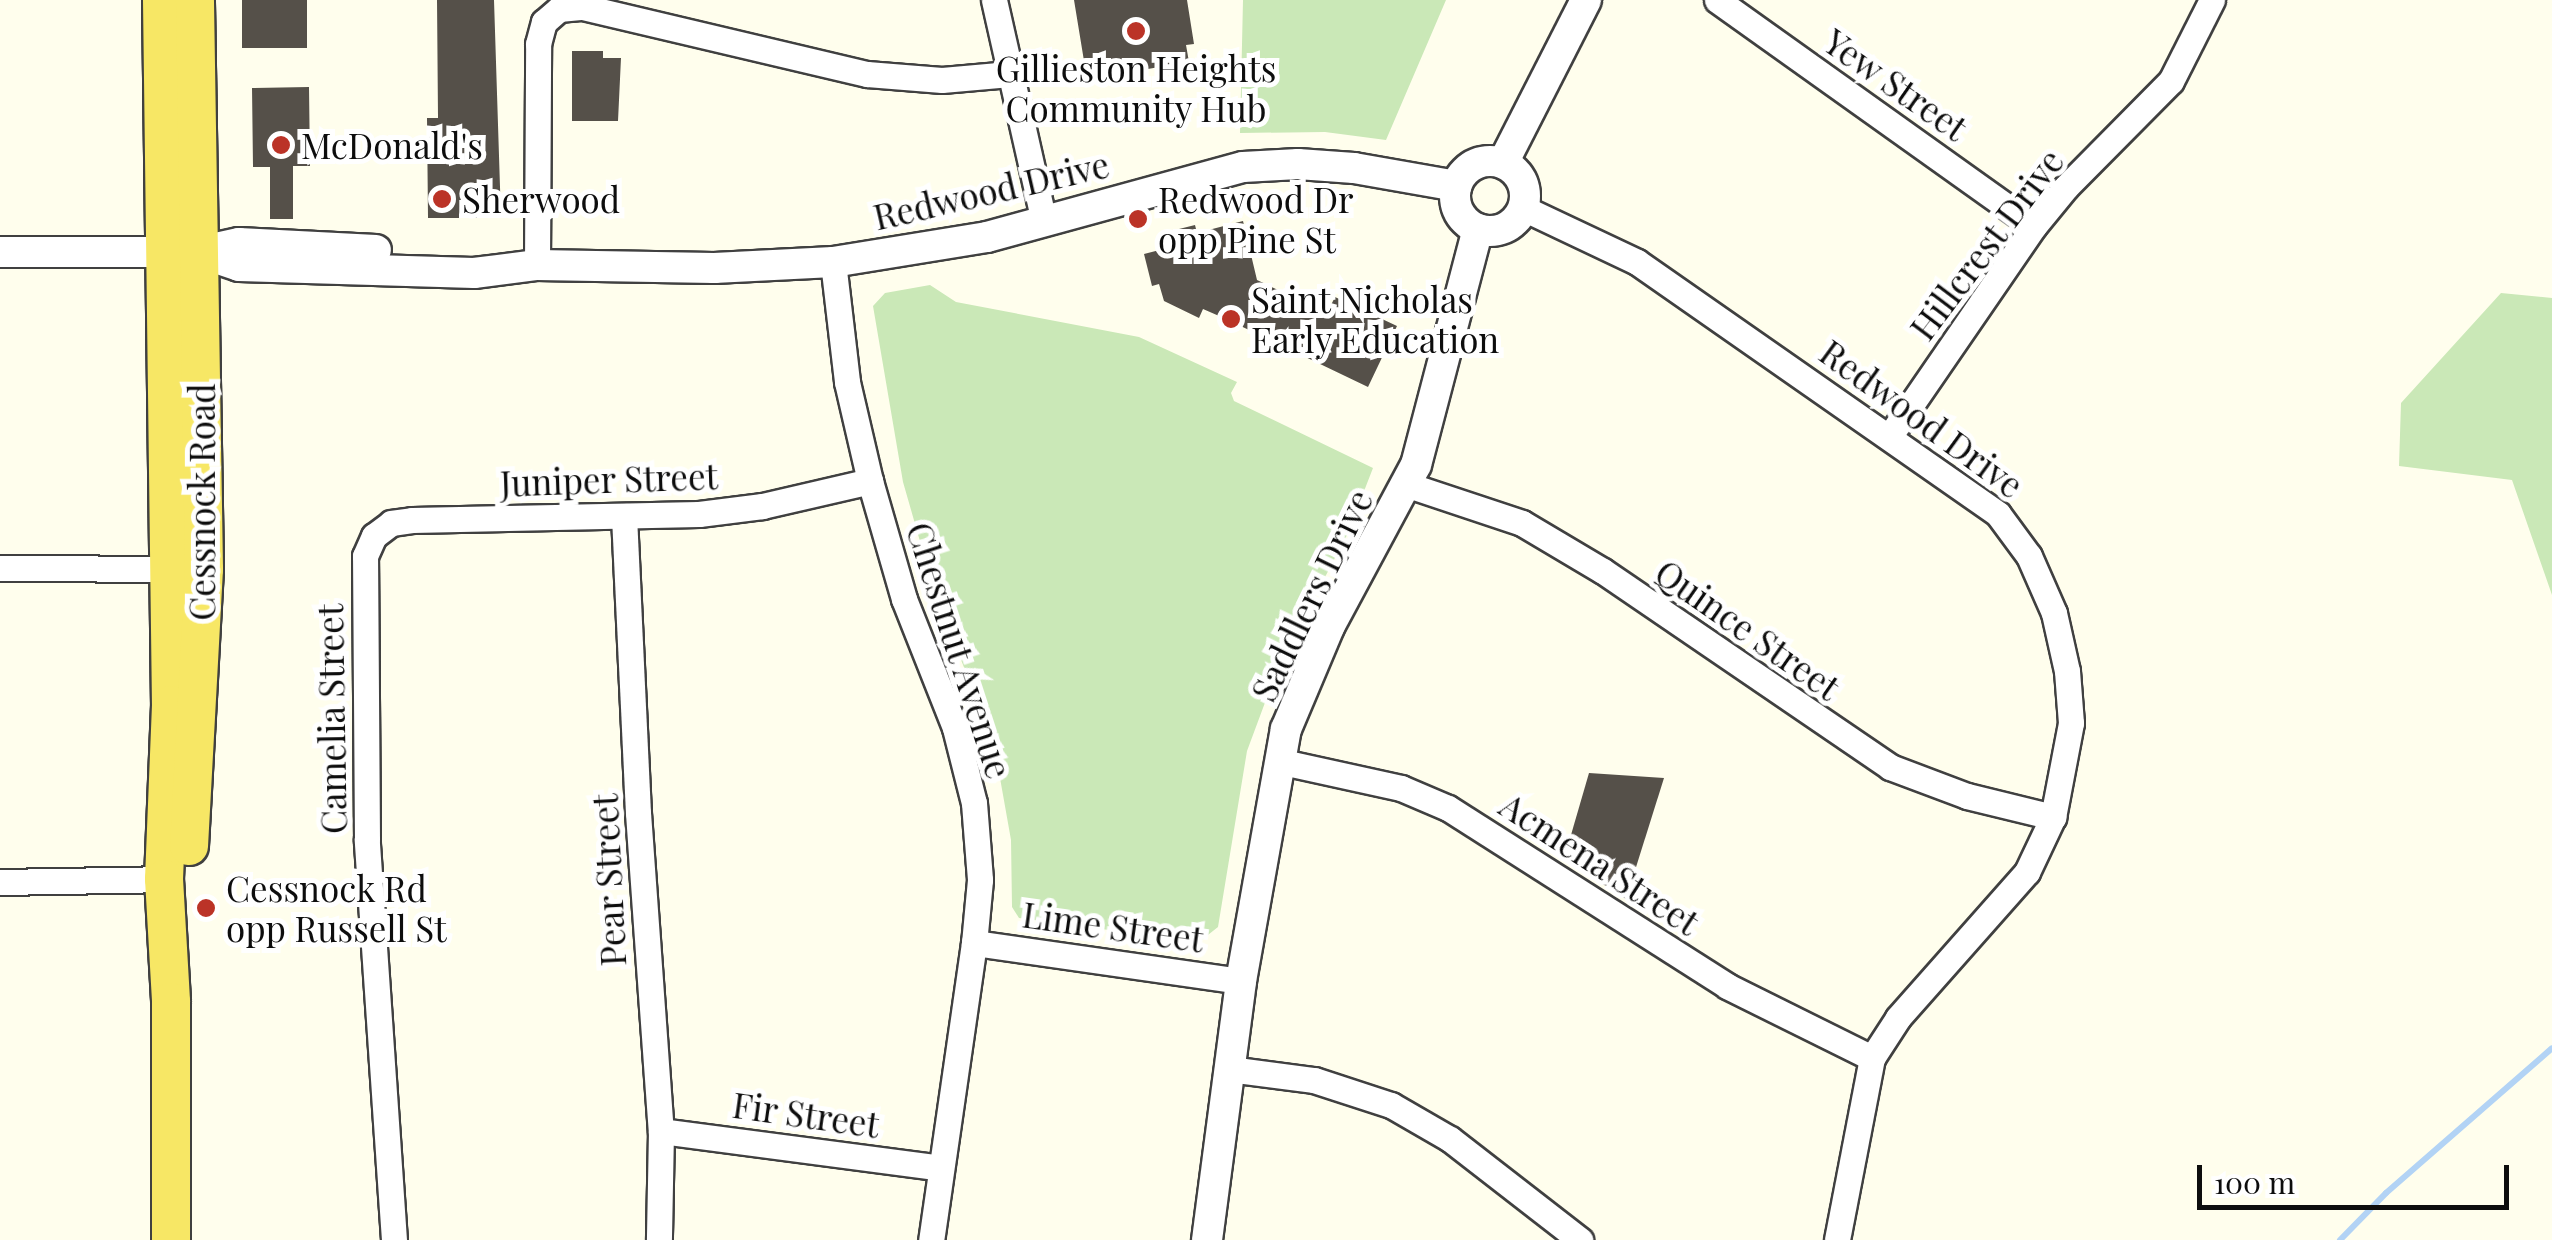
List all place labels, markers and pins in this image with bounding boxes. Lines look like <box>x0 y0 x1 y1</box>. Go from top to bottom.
marker: Gillieston Heights Community Hub <box>1125 20 1147 42</box>
place label: Gillieston Heights Community Hub <box>996 47 1276 129</box>
place label: McDonald's <box>301 124 483 166</box>
marker: McDonald's <box>270 134 292 156</box>
place label: Sherwood <box>462 178 620 220</box>
place label: Redwood Dr opp Pine St <box>1158 178 1354 260</box>
marker: Sherwood <box>431 188 453 210</box>
marker: Redwood Dr opp Pine St <box>1127 208 1149 230</box>
place label: Saint Nicholas Early Education <box>1251 278 1500 360</box>
marker: Saint Nicholas Early Education <box>1220 308 1242 330</box>
place label: Cessnock Rd opp Russell St <box>226 867 447 949</box>
marker: Cessnock Rd opp Russell St <box>195 897 217 919</box>

